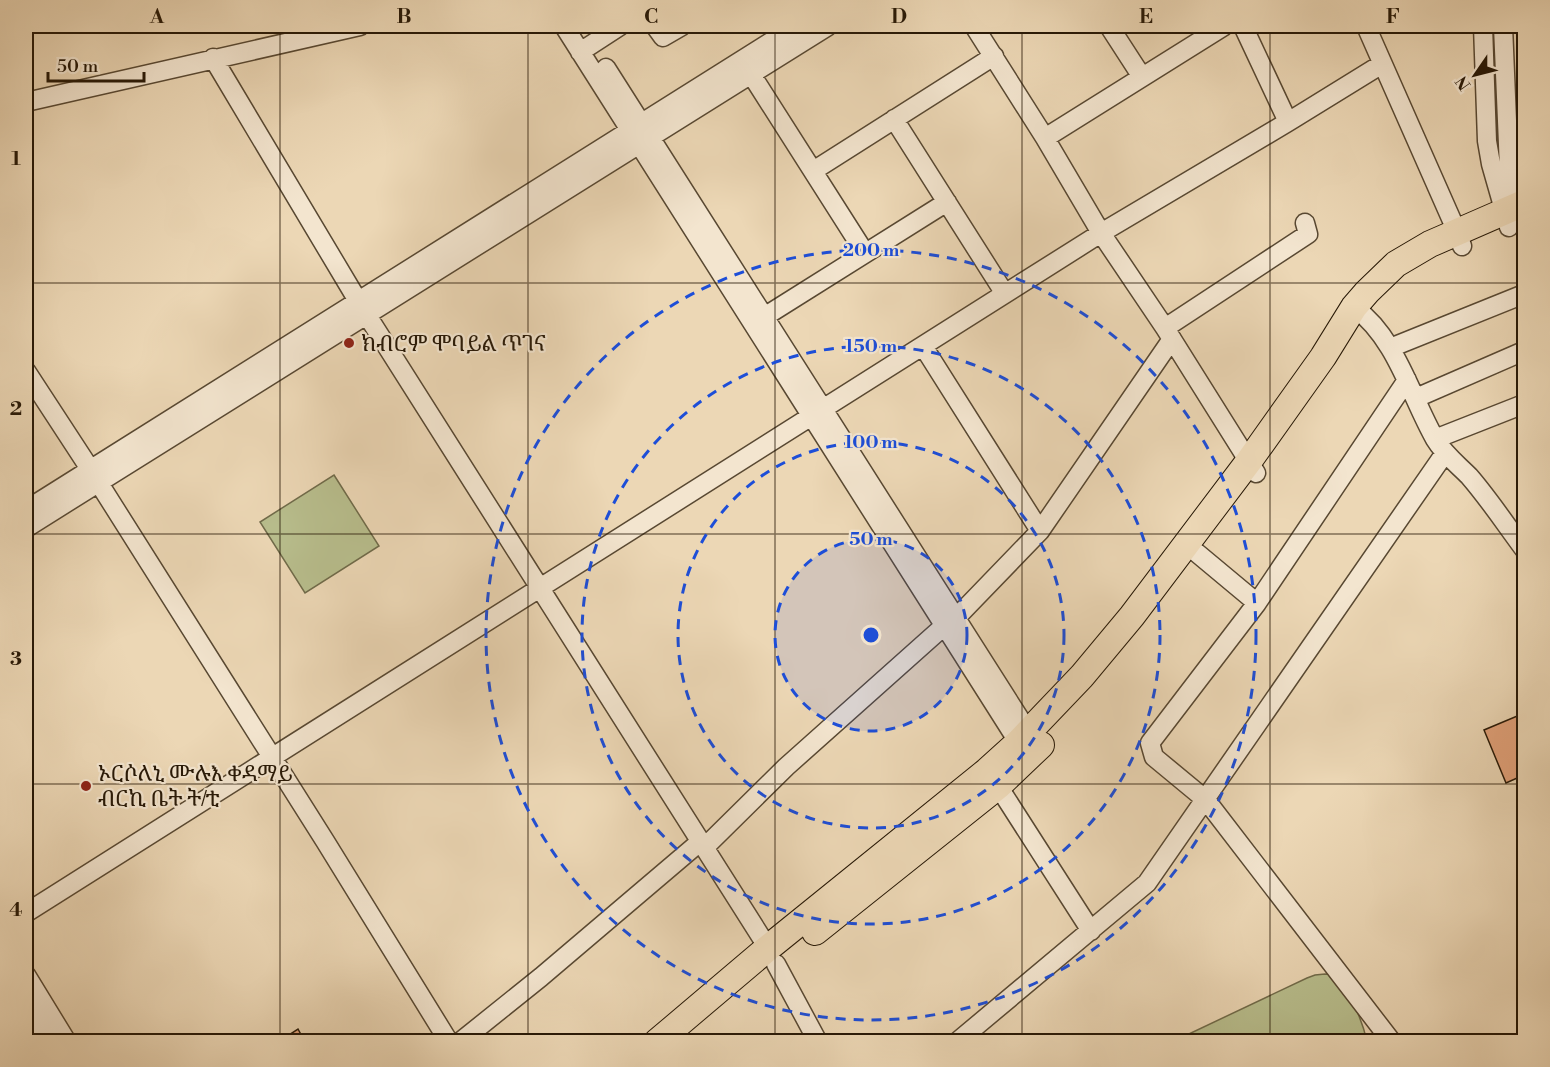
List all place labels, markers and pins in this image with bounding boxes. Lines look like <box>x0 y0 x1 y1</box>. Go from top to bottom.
place label: ክብሮም ሞባይል ጥገና <box>361 331 546 358</box>
marker: ክብሮም ሞባይል ጥገና <box>342 336 356 350</box>
centre of rings <box>861 625 881 645</box>
place label: ኦርሶለኒ ሙሉእ ቀዳማይ ብርኪ ቤት ት/ቲ <box>98 761 292 813</box>
marker: ኦርሶለኒ ሙሉእ ቀዳማይ ብርኪ ቤት ት/ቲ <box>79 779 93 793</box>

